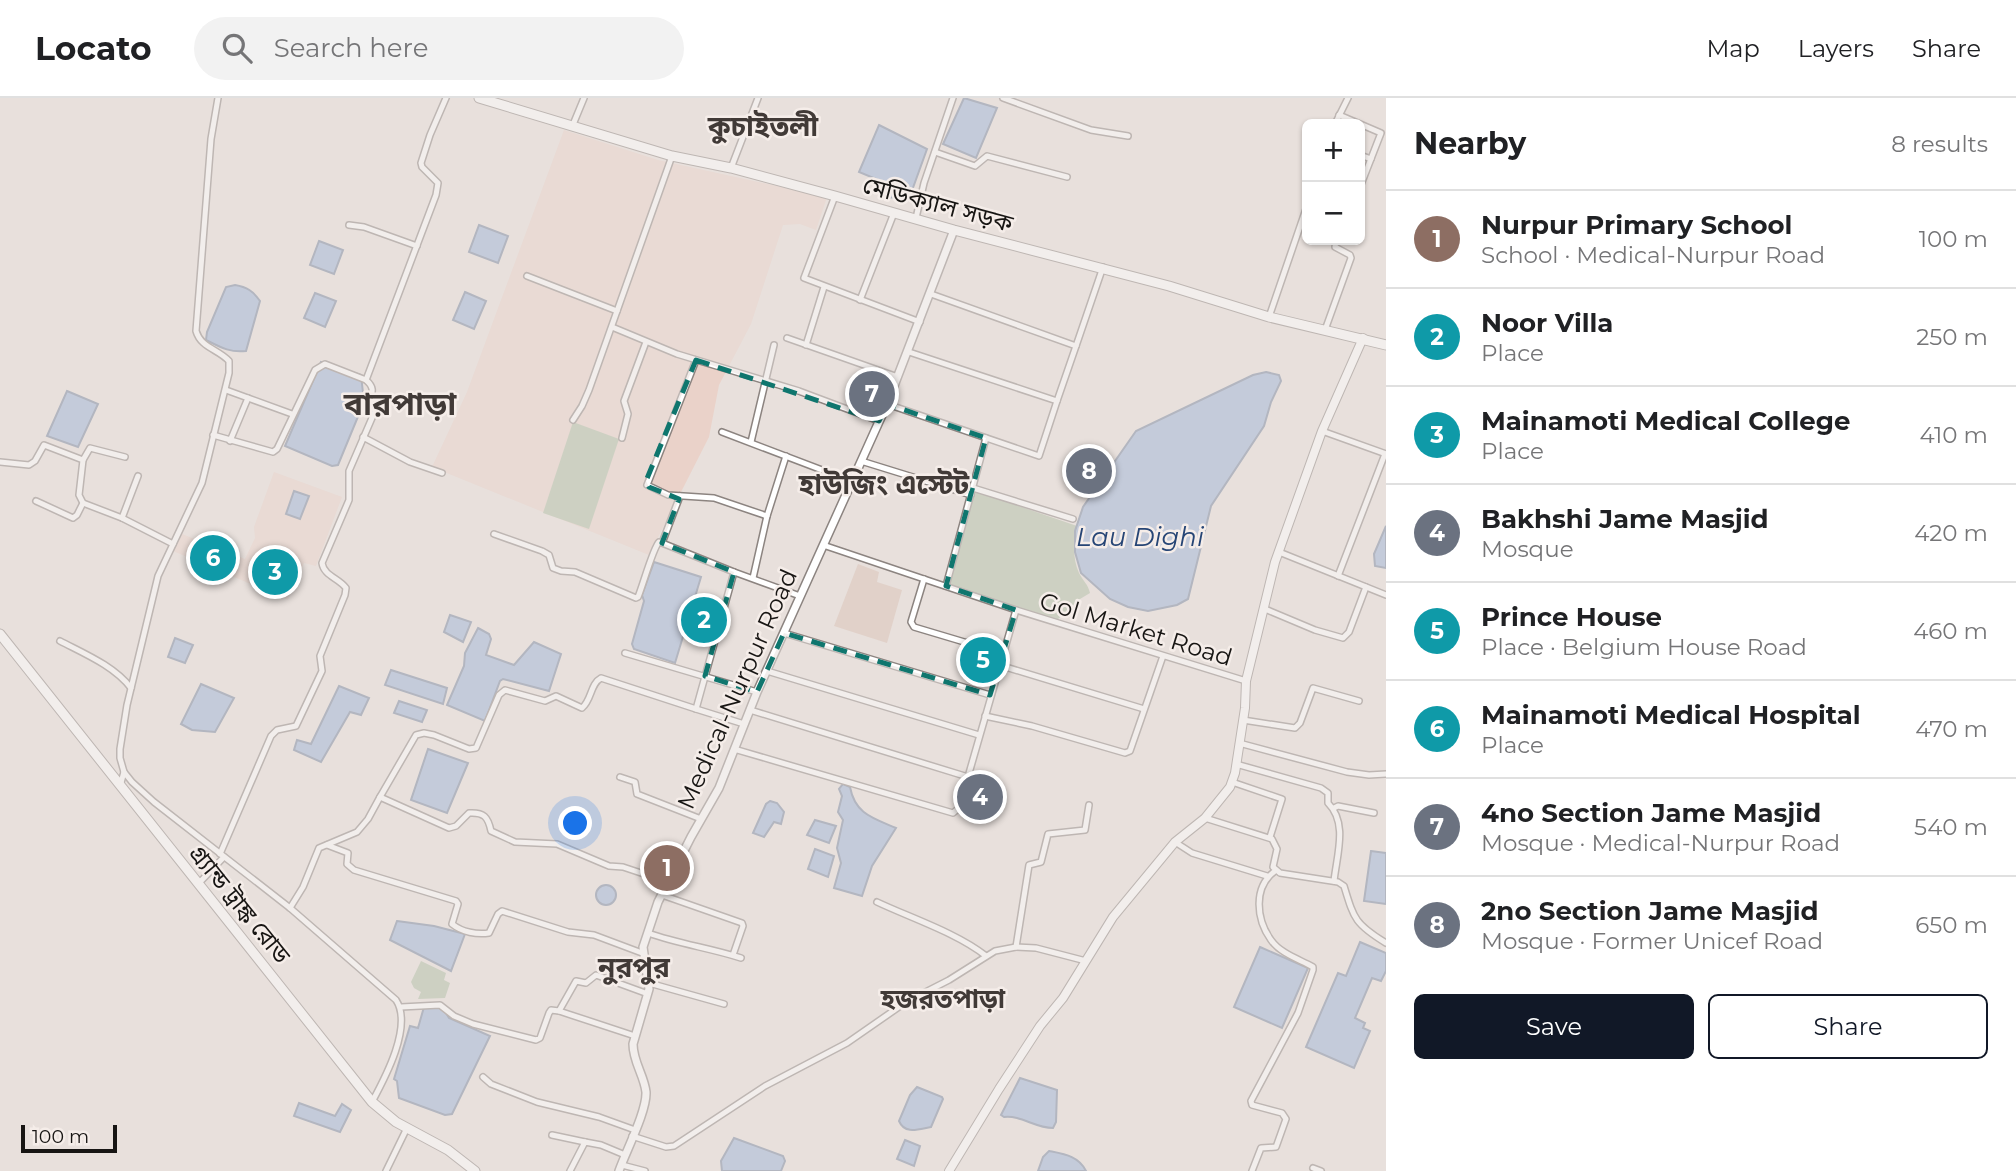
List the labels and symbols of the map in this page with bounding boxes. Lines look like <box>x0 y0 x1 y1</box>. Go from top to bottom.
district label: কুচাইতলী <box>707 109 819 144</box>
street label: মেডিক্যাল সড়ক <box>860 170 1017 238</box>
pin: 7 <box>849 368 895 420</box>
district label: বারপাড়া <box>343 384 457 423</box>
pin: 8 <box>1066 445 1112 497</box>
district label: হাউজিং এস্টেট <box>798 467 970 501</box>
water label: Lau Dighi <box>1076 521 1205 553</box>
pin: 6 <box>190 532 236 584</box>
pin: 3 <box>252 546 298 598</box>
street label: Medical-Nurpur Road <box>671 565 803 813</box>
street label: Gol Market Road <box>1036 586 1236 672</box>
pin: 2 <box>681 594 727 646</box>
pin: 5 <box>960 634 1006 686</box>
pin: 4 <box>957 771 1003 823</box>
your location <box>558 806 592 840</box>
street label: গ্র্যান্ড ট্রাঙ্ক রোড <box>183 839 297 970</box>
pin: 1 <box>644 842 690 894</box>
district label: নুরপুর <box>597 950 671 985</box>
district label: হজরতপাড়া <box>880 983 1006 1015</box>
scale bar <box>21 1122 117 1154</box>

